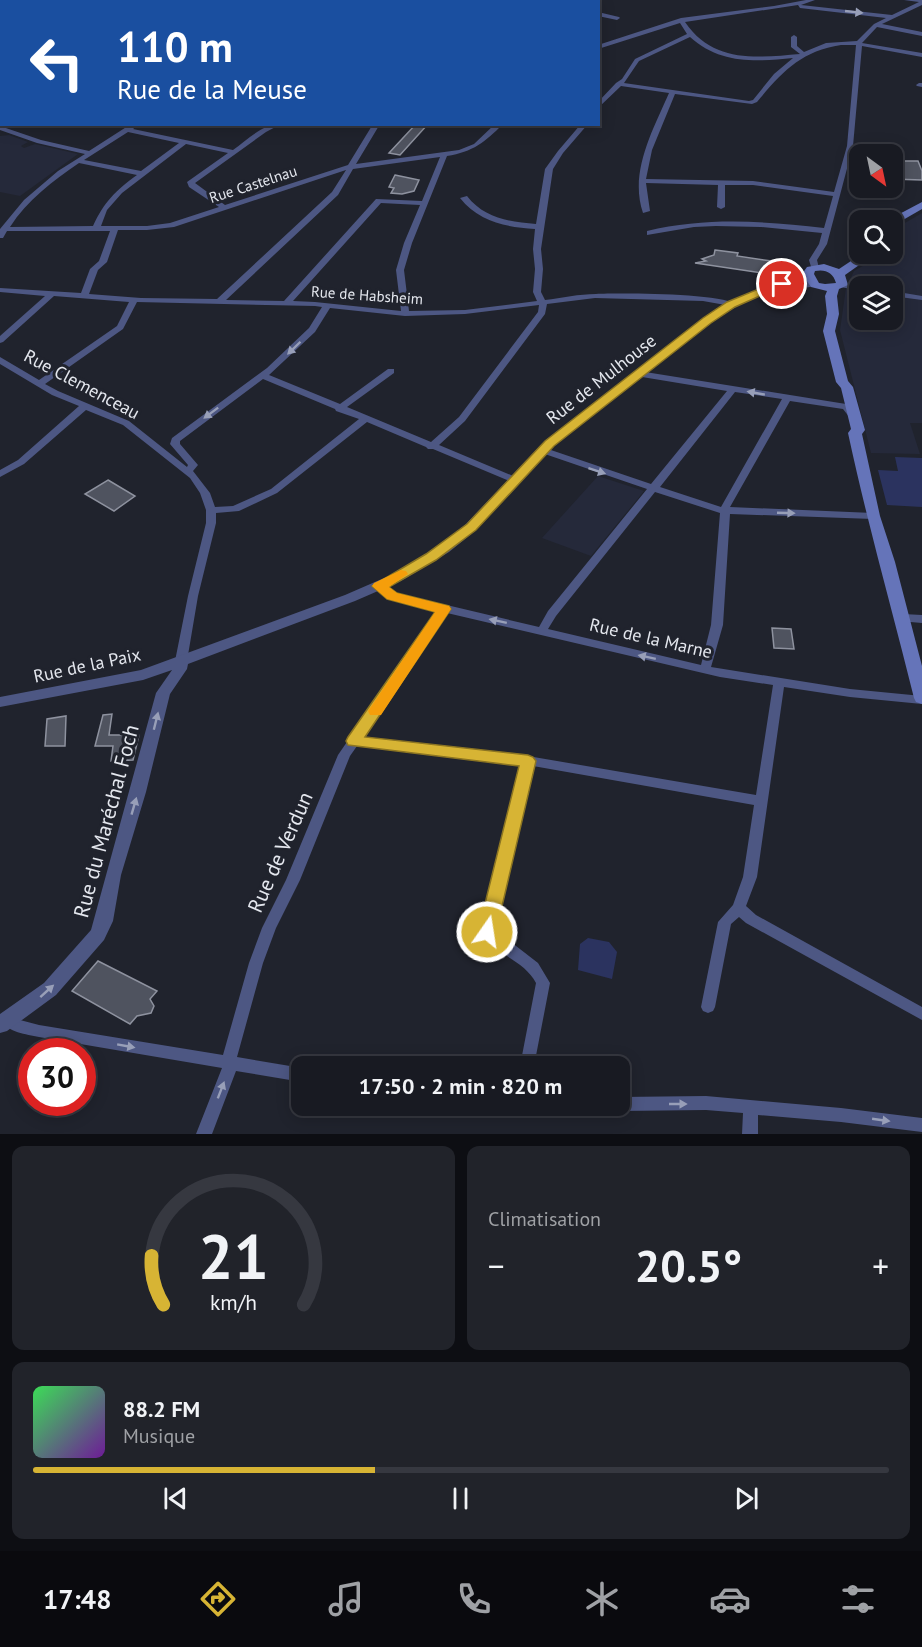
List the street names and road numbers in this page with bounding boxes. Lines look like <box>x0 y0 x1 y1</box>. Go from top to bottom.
street label: Rue Castelnau <box>207 161 299 207</box>
street label: Rue de Habsheim <box>310 282 424 308</box>
street label: Rue de Mulhouse <box>542 329 660 429</box>
street label: Rue Clemenceau <box>20 344 144 424</box>
street label: Rue de la Marne <box>587 613 715 663</box>
street label: Rue de la Paix <box>31 642 143 688</box>
street label: Rue du Maréchal Foch <box>67 721 145 921</box>
street label: Rue de Verdun <box>241 787 319 917</box>

